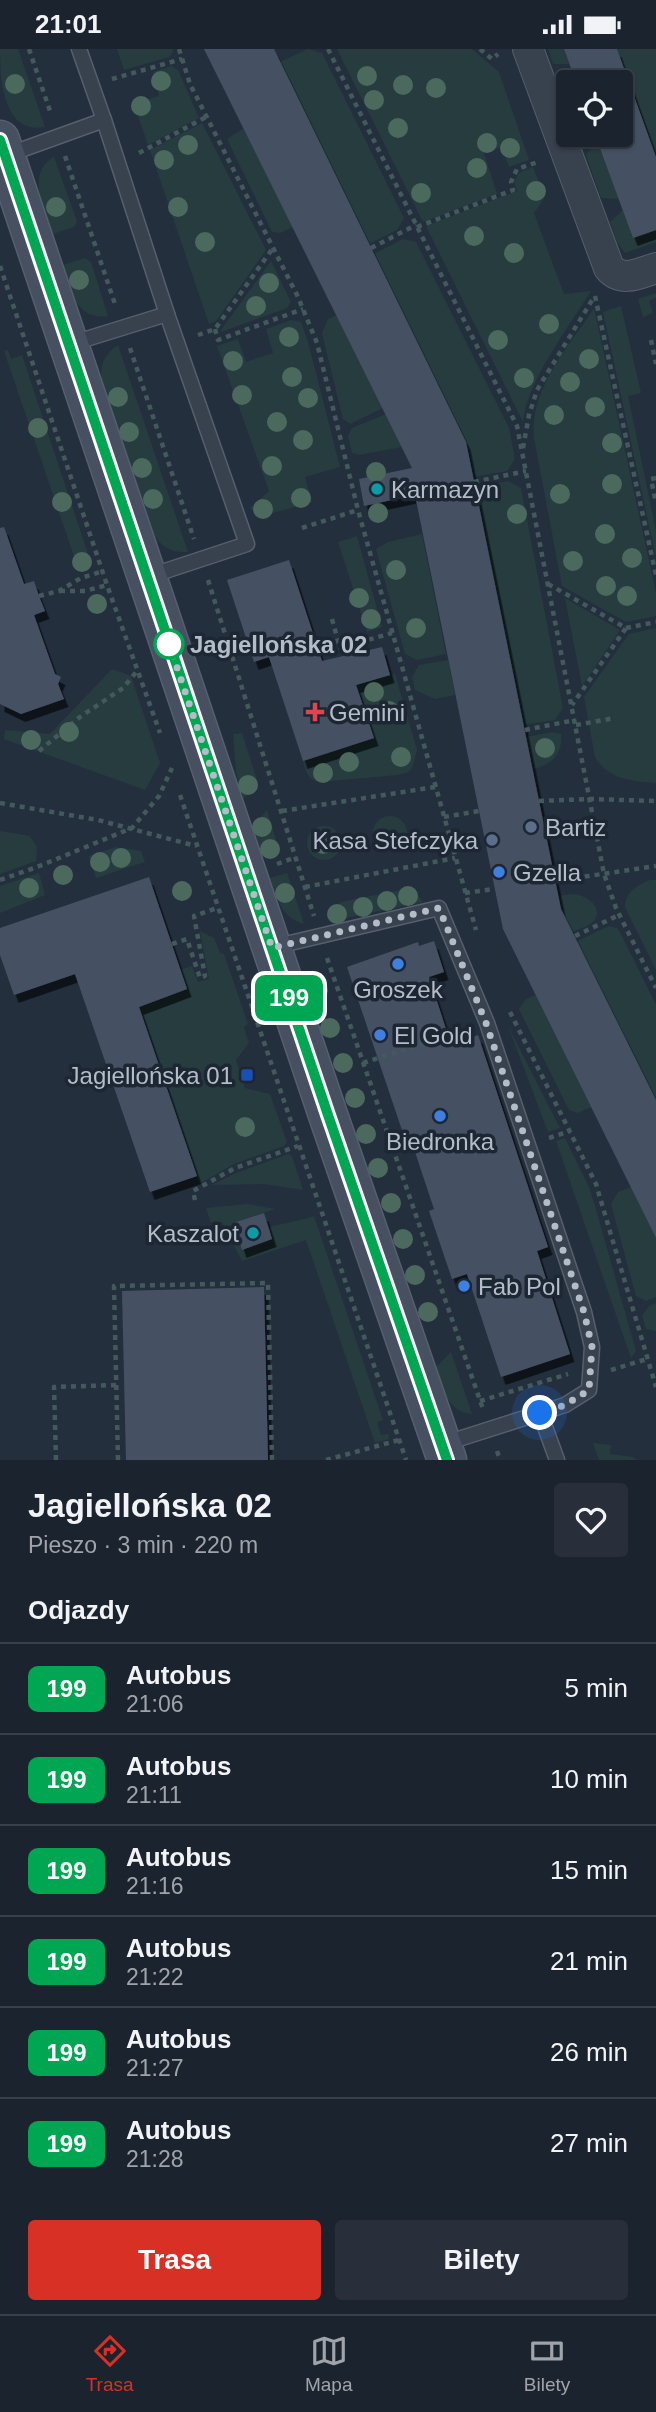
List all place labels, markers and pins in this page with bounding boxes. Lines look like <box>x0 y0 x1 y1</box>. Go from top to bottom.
place label: Karmazyn <box>391 476 499 503</box>
marker: Karmazyn <box>369 481 385 497</box>
marker: Jagiellońska 02 <box>154 629 184 659</box>
place label: Jagiellońska 02 <box>190 631 367 658</box>
place label: Gemini <box>329 699 405 726</box>
marker: Gemini <box>307 704 323 720</box>
place label: Bartiz <box>545 814 606 841</box>
marker: Bartiz <box>523 819 539 835</box>
place label: Kasa Stefczyka <box>313 827 479 854</box>
marker: Kasa Stefczyka <box>484 832 500 848</box>
place label: Gzella <box>513 859 582 886</box>
marker: Gzella <box>491 864 507 880</box>
marker: Groszek <box>390 956 406 972</box>
place label: Groszek <box>353 976 444 1003</box>
place label: El Gold <box>394 1022 473 1049</box>
marker: El Gold <box>372 1027 388 1043</box>
place label: Jagiellońska 01 <box>68 1062 233 1089</box>
marker: Jagiellońska 01 <box>239 1067 255 1083</box>
marker: Biedronka <box>432 1108 448 1124</box>
place label: Biedronka <box>386 1128 495 1155</box>
place label: Kaszalot <box>147 1220 239 1247</box>
marker: Kaszalot <box>245 1225 261 1241</box>
place label: Fab Pol <box>478 1273 561 1300</box>
marker: Fab Pol <box>456 1278 472 1294</box>

